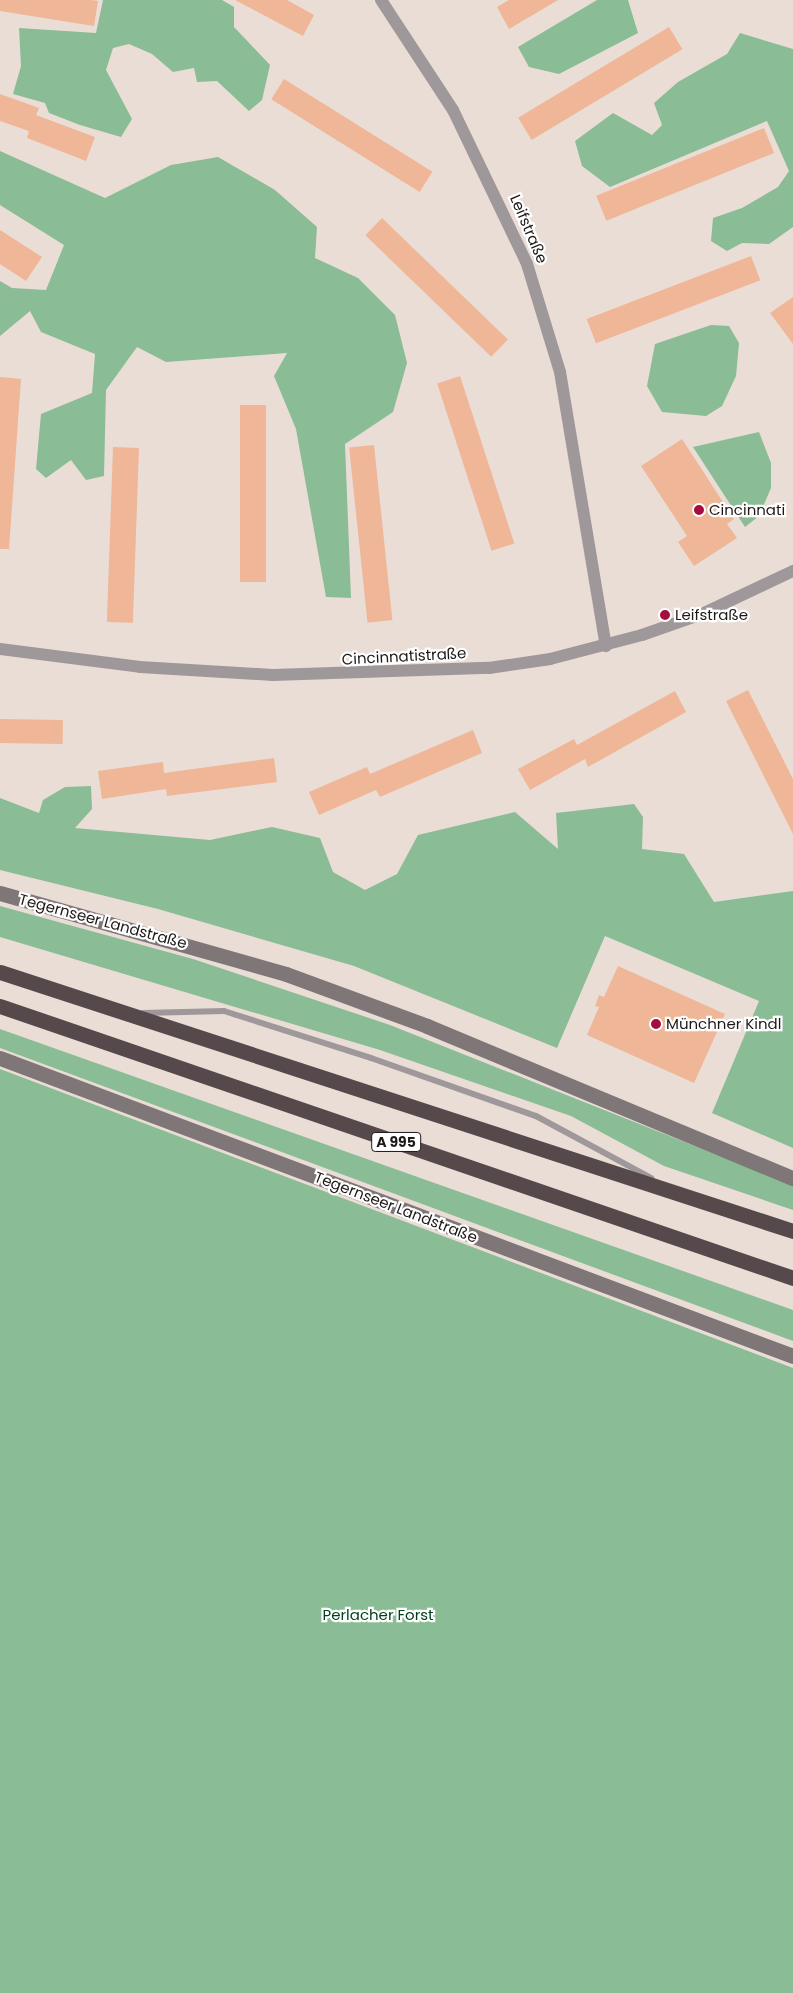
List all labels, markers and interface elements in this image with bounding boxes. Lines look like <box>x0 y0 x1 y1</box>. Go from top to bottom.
street label: Leifstraße <box>506 192 552 266</box>
place label: Cincinnati <box>709 501 785 519</box>
marker: Cincinnati <box>693 504 705 516</box>
place label: Leifstraße <box>675 606 748 624</box>
marker: Leifstraße <box>659 609 671 621</box>
street label: Cincinnatistraße <box>341 644 467 668</box>
street label: Tegernseer Landstraße <box>17 890 189 952</box>
place label: Münchner Kindl <box>666 1015 781 1033</box>
marker: Münchner Kindl <box>650 1018 662 1030</box>
road number: A 995 <box>371 1130 421 1154</box>
street label: Tegernseer Landstraße <box>312 1168 480 1246</box>
park label: Perlacher Forst <box>322 1606 434 1624</box>

